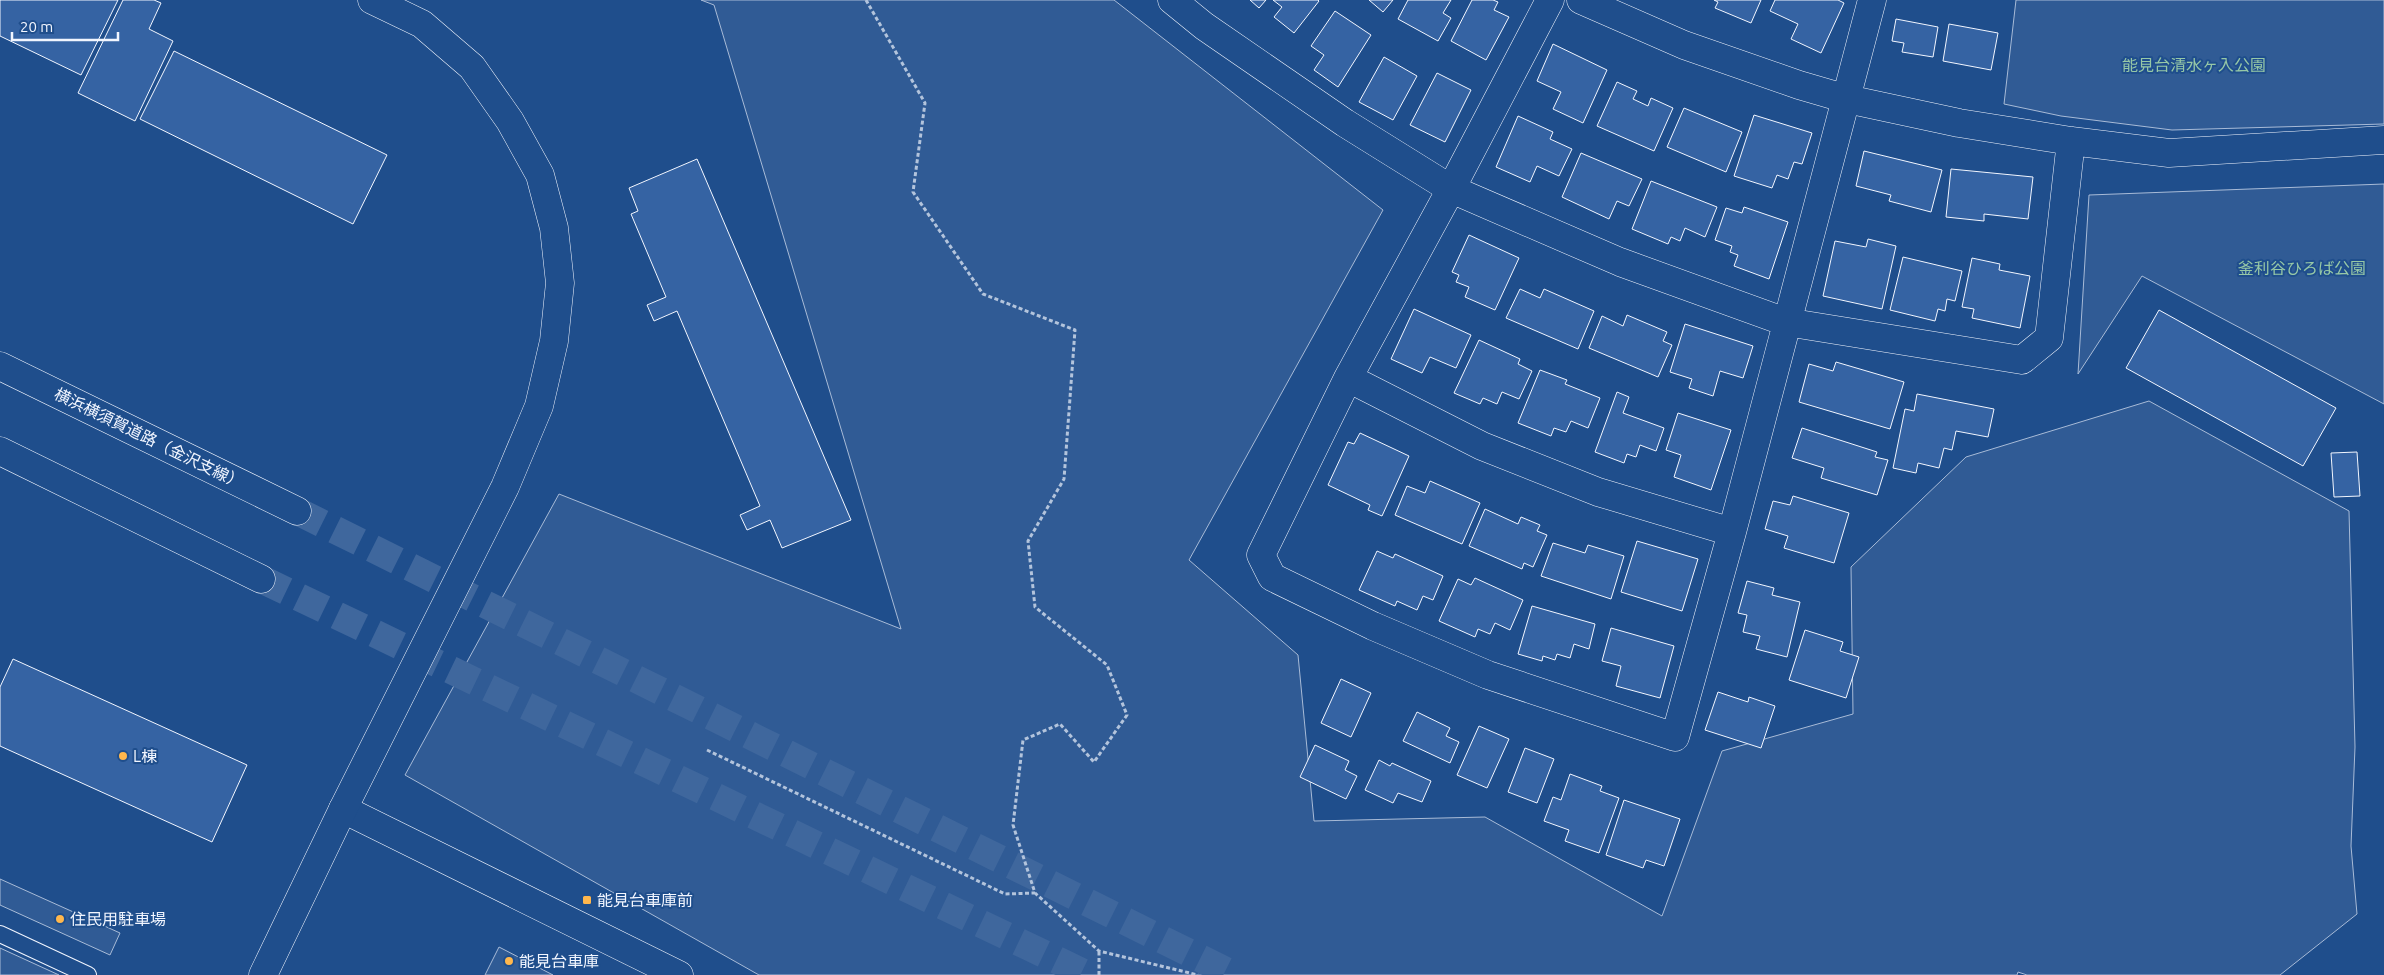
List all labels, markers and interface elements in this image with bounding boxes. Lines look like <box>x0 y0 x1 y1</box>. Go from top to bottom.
scale bar <box>12 10 119 42</box>
text: 20 m <box>20 18 53 35</box>
park label: 能見台清水ヶ入公園 <box>2122 56 2266 74</box>
park label: 釜利谷ひろば公園 <box>2238 259 2366 277</box>
street label: 横浜横須賀道路（金沢支線） <box>52 384 246 492</box>
place label: L棟 <box>133 747 157 765</box>
marker: L棟 <box>117 750 129 762</box>
place label: 能見台車庫前 <box>597 891 693 909</box>
marker: 能見台車庫前 <box>581 894 593 906</box>
place label: 住民用駐車場 <box>70 910 166 928</box>
marker: 住民用駐車場 <box>54 913 66 925</box>
place label: 能見台車庫 <box>519 952 599 970</box>
marker: 能見台車庫 <box>503 955 515 967</box>

